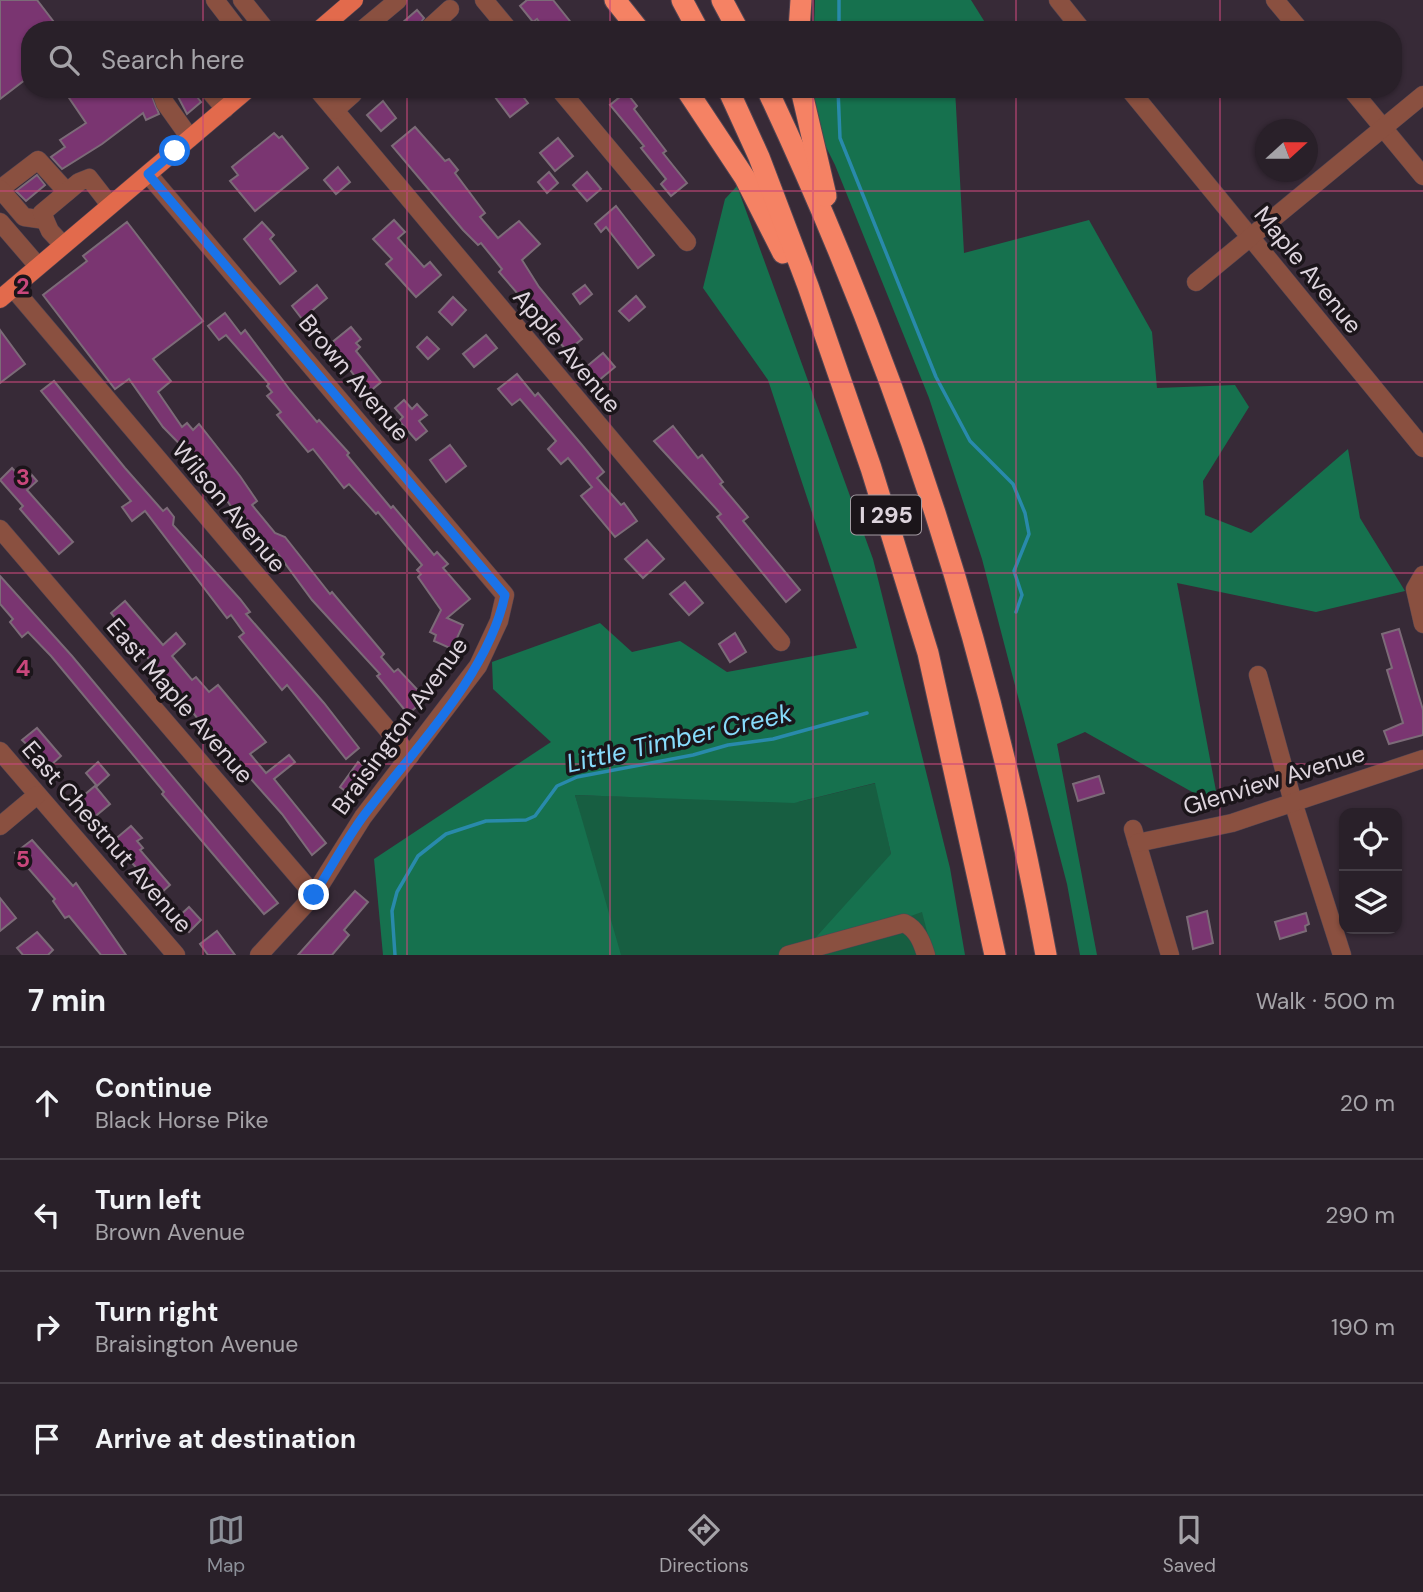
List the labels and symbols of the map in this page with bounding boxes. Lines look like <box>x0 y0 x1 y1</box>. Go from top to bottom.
north arrow <box>1255 119 1318 182</box>
route start <box>159 135 190 166</box>
street label: Maple Avenue <box>1248 200 1369 340</box>
text: 2 <box>16 271 30 301</box>
street label: Apple Avenue <box>506 282 628 419</box>
street label: Brown Avenue <box>292 308 417 448</box>
street label: Wilson Avenue <box>165 435 293 579</box>
text: 3 <box>16 462 30 492</box>
road number: I 295 <box>851 495 921 534</box>
street label: East Maple Avenue <box>100 612 261 790</box>
street label: Braisington Avenue <box>325 631 474 821</box>
text: 4 <box>16 653 31 683</box>
water label: Little Timber Creek <box>563 695 796 780</box>
street label: East Chestnut Avenue <box>16 734 199 939</box>
street label: Glenview Avenue <box>1179 737 1369 822</box>
text: 5 <box>16 844 30 874</box>
route end <box>298 879 329 910</box>

